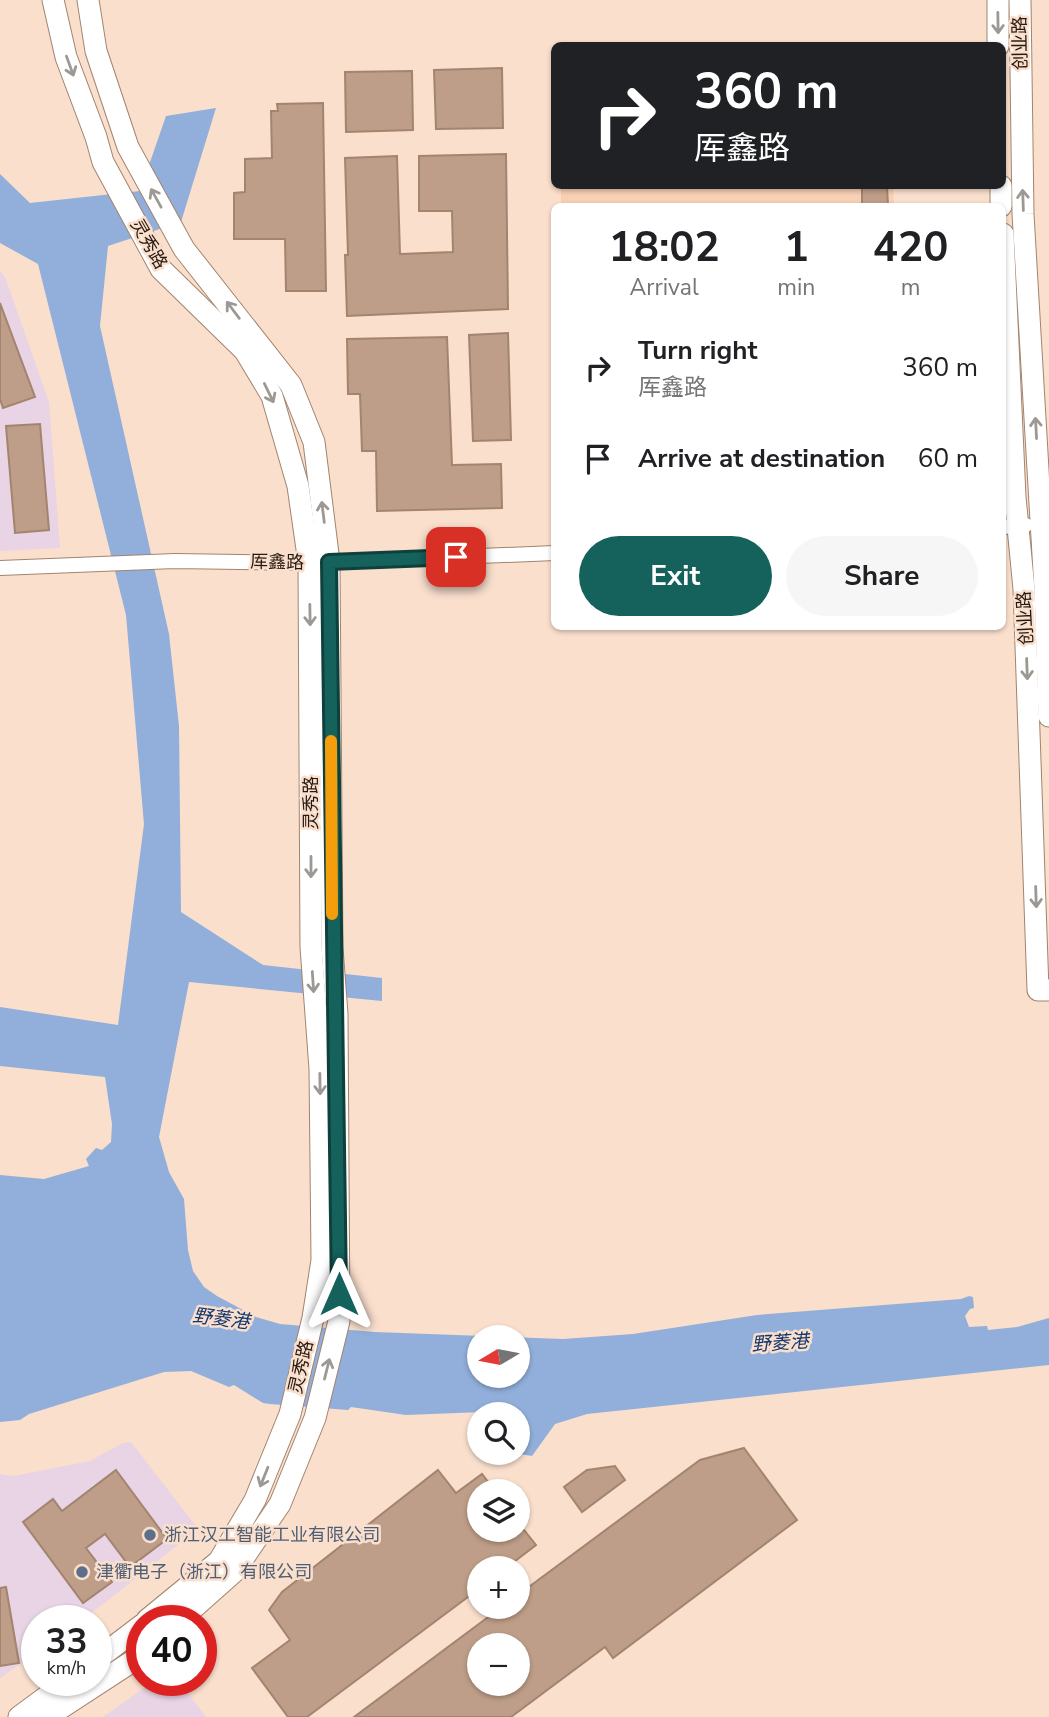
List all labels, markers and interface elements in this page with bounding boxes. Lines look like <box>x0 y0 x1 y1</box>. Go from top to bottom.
one-way arrow <box>991 11 1005 34</box>
street label: 创业路 <box>1008 16 1032 70</box>
one-way arrow <box>65 55 77 77</box>
text: 360 m <box>694 58 838 125</box>
icon: right <box>579 70 670 161</box>
text: 厍鑫路 <box>694 127 790 170</box>
one-way arrow <box>149 188 162 209</box>
one-way arrow <box>1016 189 1029 212</box>
street label: 灵秀路 <box>125 215 173 273</box>
text: 18:02 <box>609 219 720 276</box>
text: 1 <box>784 219 809 276</box>
text: 420 <box>873 219 948 276</box>
text: Arrival <box>630 272 699 303</box>
text: min <box>777 272 815 303</box>
text: m <box>901 272 921 303</box>
one-way arrow <box>226 301 241 319</box>
text: Turn right <box>638 333 757 368</box>
icon: right <box>579 349 617 387</box>
text: 360 m <box>902 350 978 385</box>
text: 厍鑫路 <box>638 372 707 403</box>
one-way arrow <box>263 382 276 403</box>
one-way arrow <box>1029 416 1042 439</box>
icon: arrive <box>579 440 617 478</box>
text: Arrive at destination <box>638 441 885 476</box>
text: 60 m <box>918 441 978 476</box>
one-way arrow <box>316 501 329 524</box>
pin <box>426 527 486 587</box>
button: Exit <box>579 536 772 616</box>
button: Share <box>786 536 978 616</box>
icon: arrive <box>437 538 475 576</box>
street label: 厍鑫路 <box>250 550 304 574</box>
street label: 创业路 <box>1012 590 1038 646</box>
one-way arrow <box>303 604 316 627</box>
one-way arrow <box>1021 658 1034 681</box>
street label: 灵秀路 <box>299 776 323 830</box>
one-way arrow <box>304 856 318 879</box>
one-way arrow <box>1029 885 1042 908</box>
one-way arrow <box>307 970 320 992</box>
one-way arrow <box>313 1072 327 1095</box>
position arrow <box>302 1257 376 1331</box>
water label: 野菱港 <box>191 1303 254 1336</box>
north arrow <box>467 1325 530 1388</box>
map controls <box>467 1325 530 1696</box>
water label: 野菱港 <box>751 1328 812 1358</box>
street label: 灵秀路 <box>283 1338 319 1396</box>
one-way arrow <box>321 1358 334 1381</box>
button: search <box>467 1402 530 1465</box>
one-way arrow <box>257 1465 270 1487</box>
button: layers <box>467 1479 530 1542</box>
place label: 浙江汉工智能工业有限公司 <box>164 1523 380 1547</box>
marker: 浙江汉工智能工业有限公司 <box>142 1527 158 1543</box>
button: + <box>467 1556 530 1619</box>
place label: 津衢电子（浙江）有限公司 <box>96 1560 312 1584</box>
marker: 津衢电子（浙江）有限公司 <box>74 1564 90 1580</box>
speed limit sign: 40 <box>126 1605 217 1696</box>
text: 33 <box>45 1618 88 1665</box>
button: − <box>467 1633 530 1696</box>
text: km/h <box>47 1656 86 1680</box>

